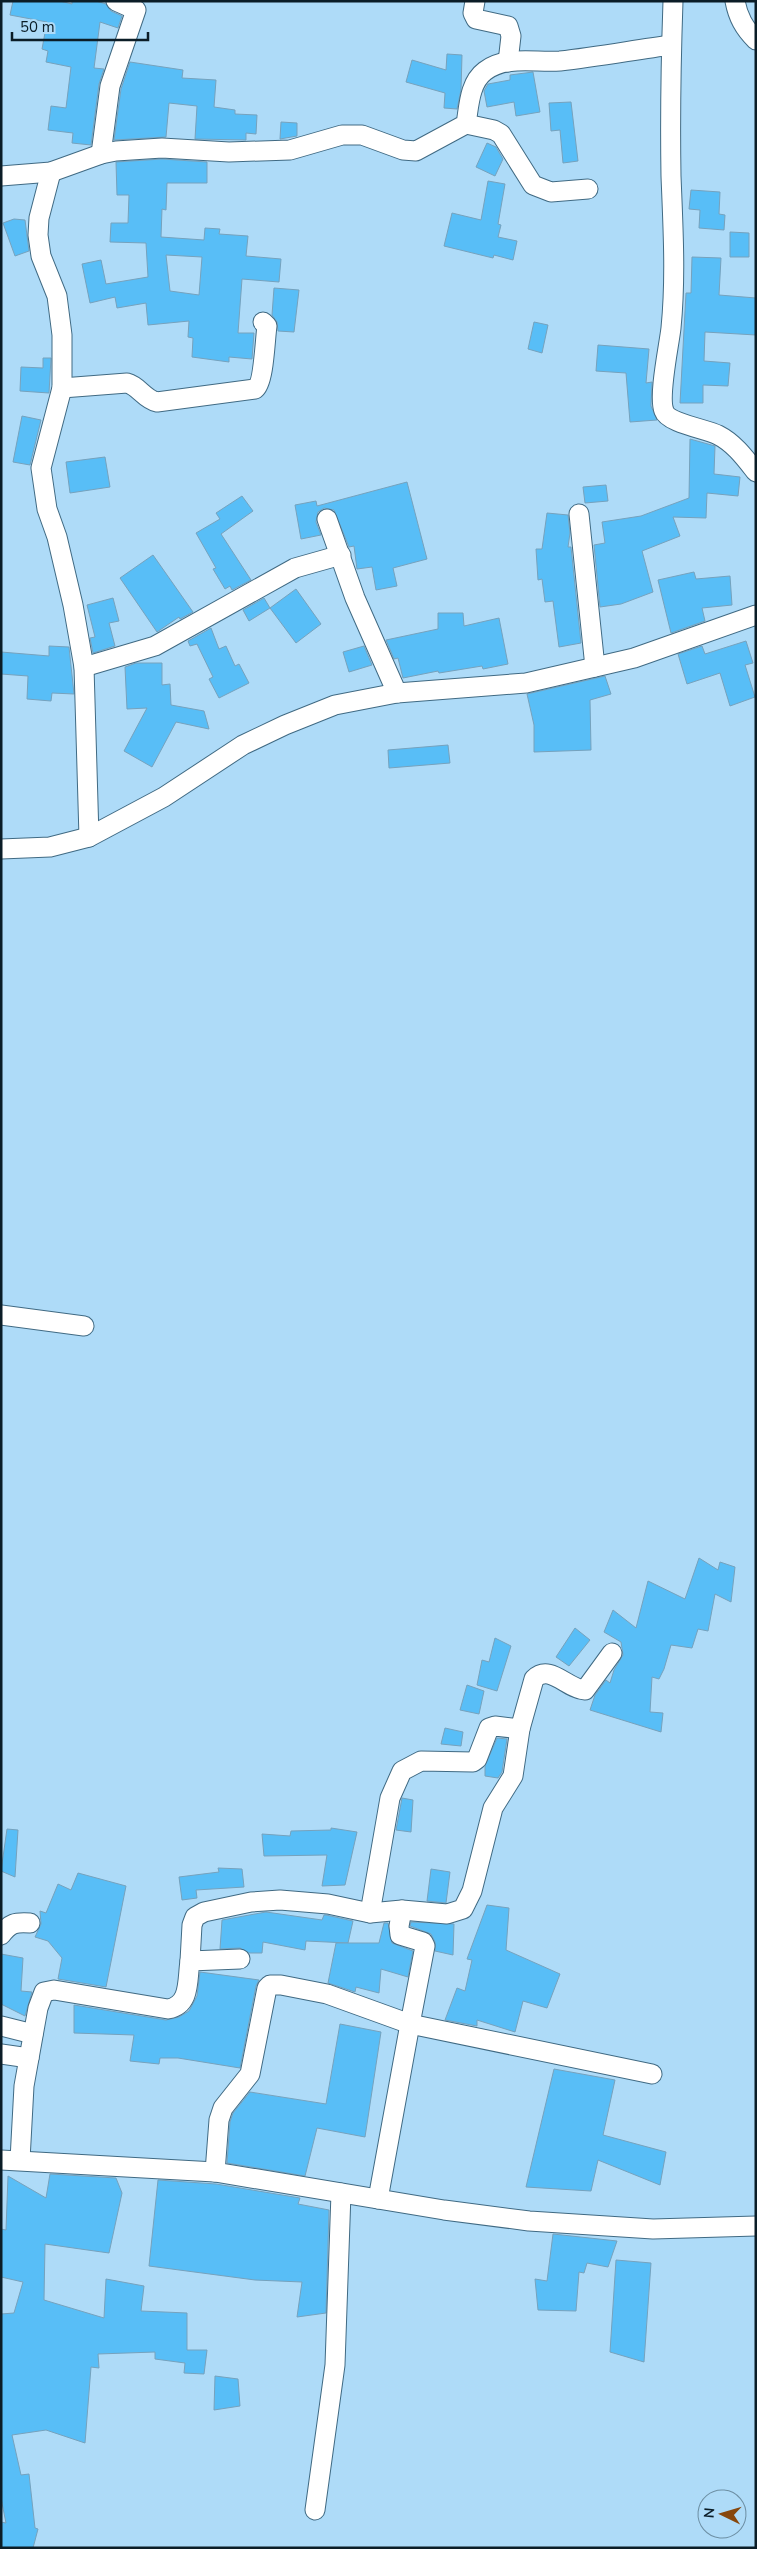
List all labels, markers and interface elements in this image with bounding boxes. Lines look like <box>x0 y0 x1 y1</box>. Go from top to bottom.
scale bar <box>12 10 149 42</box>
text: 50 m <box>20 17 55 37</box>
north arrow <box>697 2489 747 2539</box>
text: N <box>700 2507 719 2519</box>

